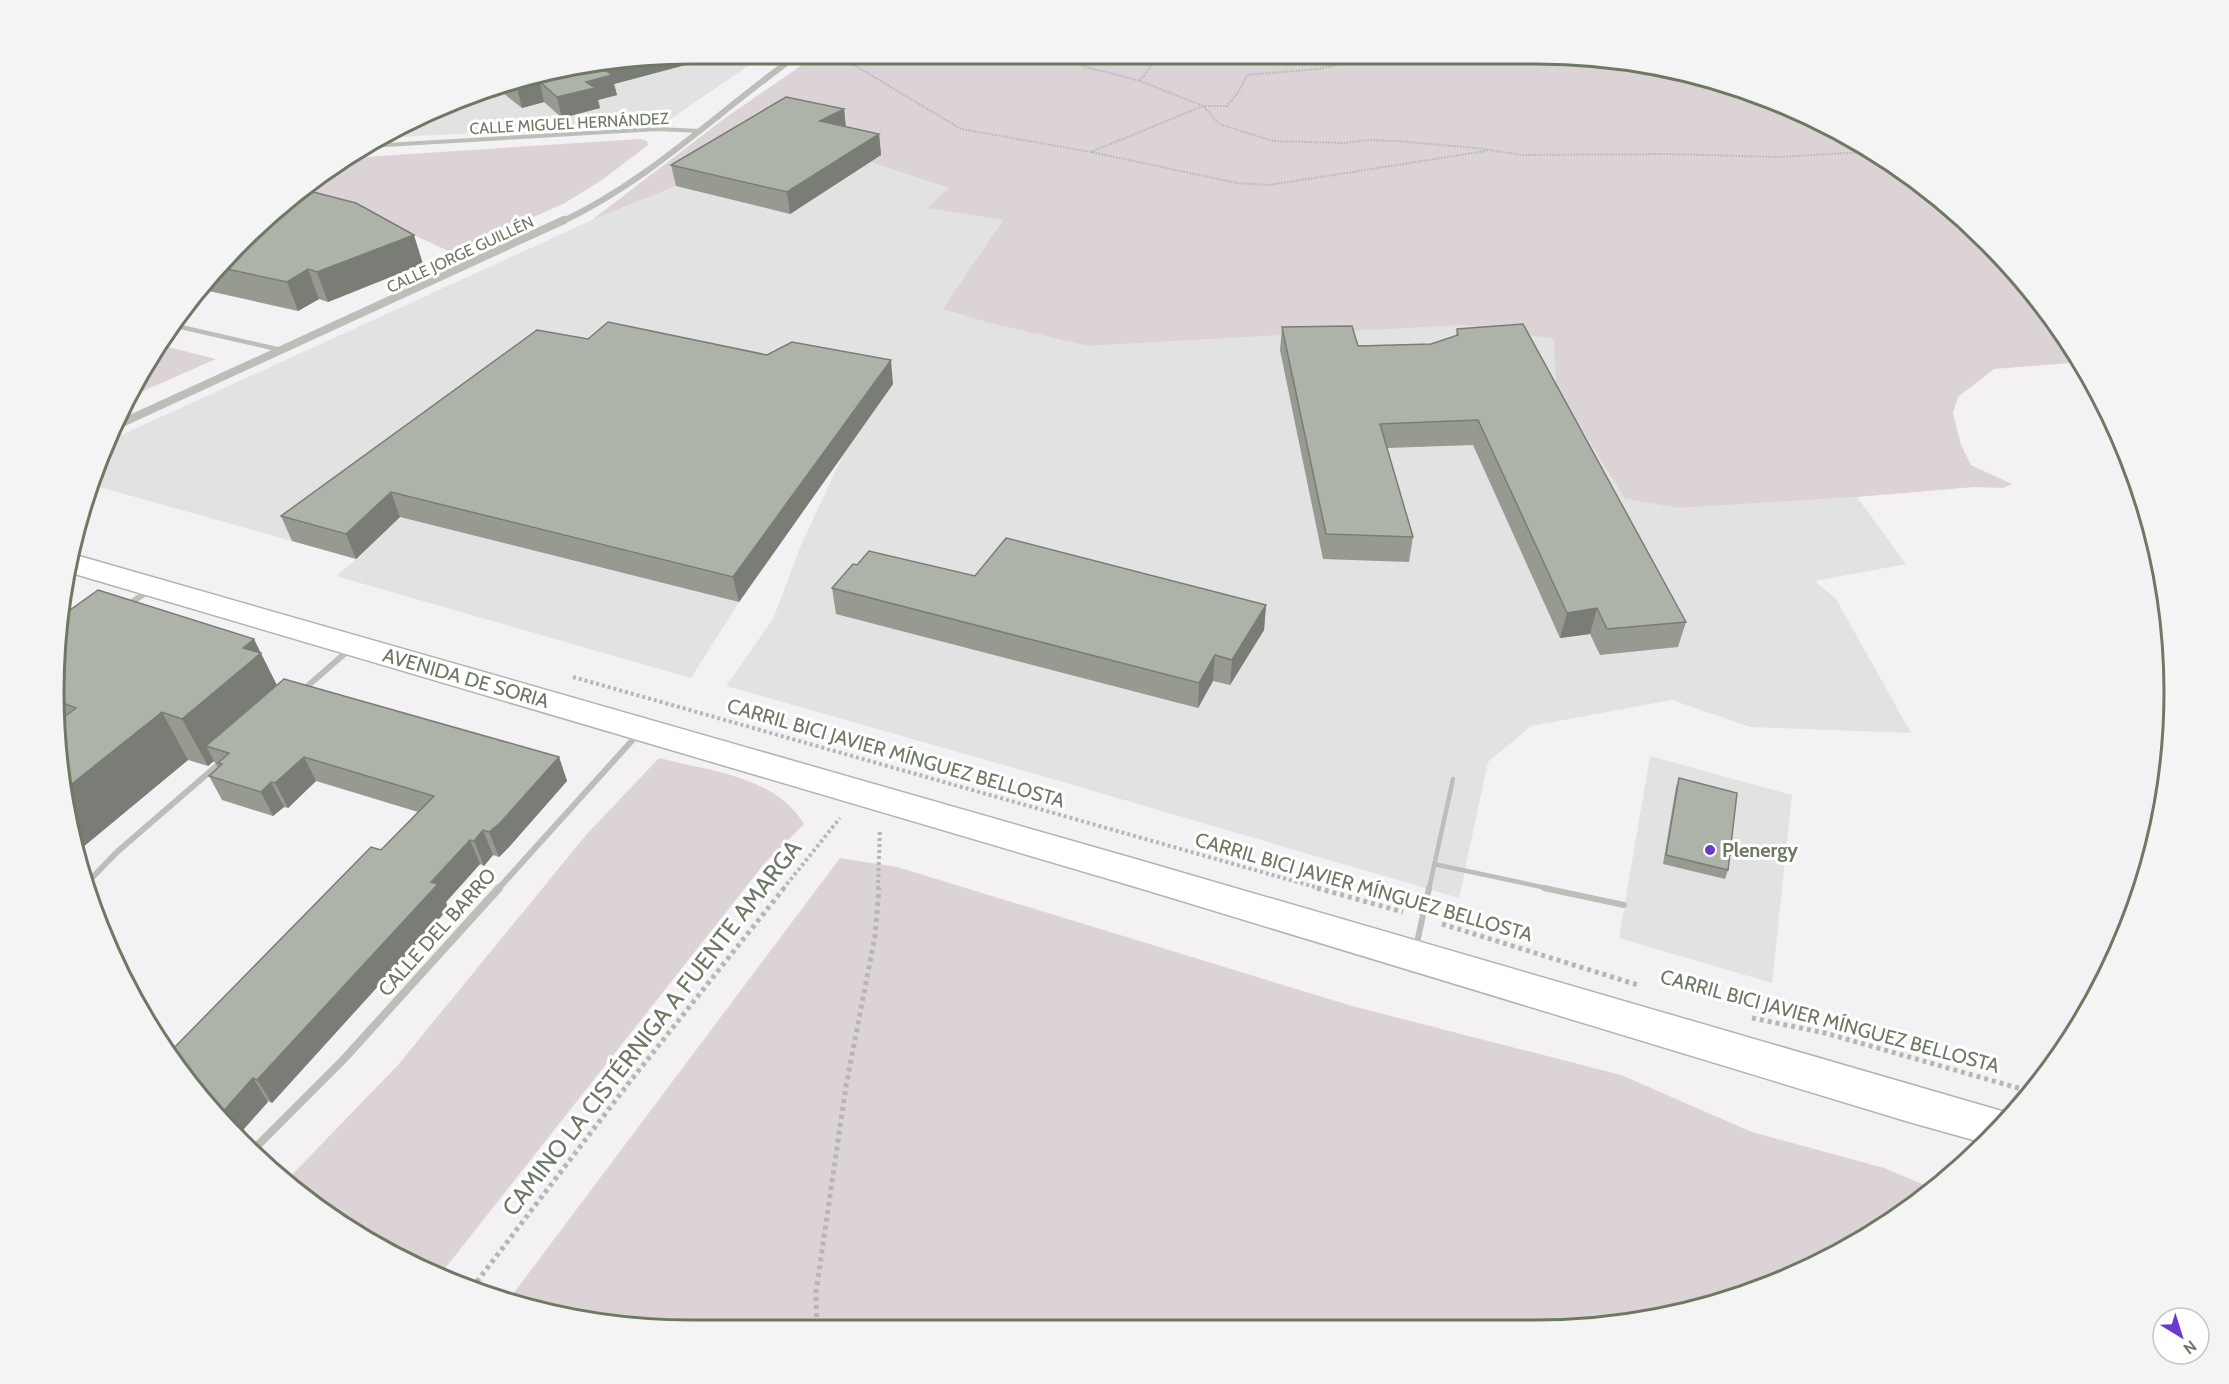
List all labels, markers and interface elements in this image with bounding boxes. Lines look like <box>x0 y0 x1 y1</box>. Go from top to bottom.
street label: CALLE MIGUEL HERNÁNDEZ <box>469 109 669 138</box>
street label: CALLE JORGE GUILLÉN <box>384 212 537 297</box>
street label: AVENIDA DE SORIA <box>380 643 552 713</box>
street label: CARRIL BICI JAVIER MÍNGUEZ BELLOSTA <box>724 693 1068 813</box>
street label: CARRIL BICI JAVIER MÍNGUEZ BELLOSTA <box>1192 827 1536 947</box>
street label: CAMINO LA CISTÉRNIGA A FUENTE AMARGA <box>496 834 808 1221</box>
place label: Plenergy <box>1722 838 1798 862</box>
marker: Plenergy <box>1703 843 1717 857</box>
street label: CALLE DEL BARRO <box>373 863 501 1001</box>
street label: CARRIL BICI JAVIER MÍNGUEZ BELLOSTA <box>1658 964 2003 1078</box>
north arrow <box>2151 1306 2211 1366</box>
text: N <box>2180 1336 2200 1358</box>

